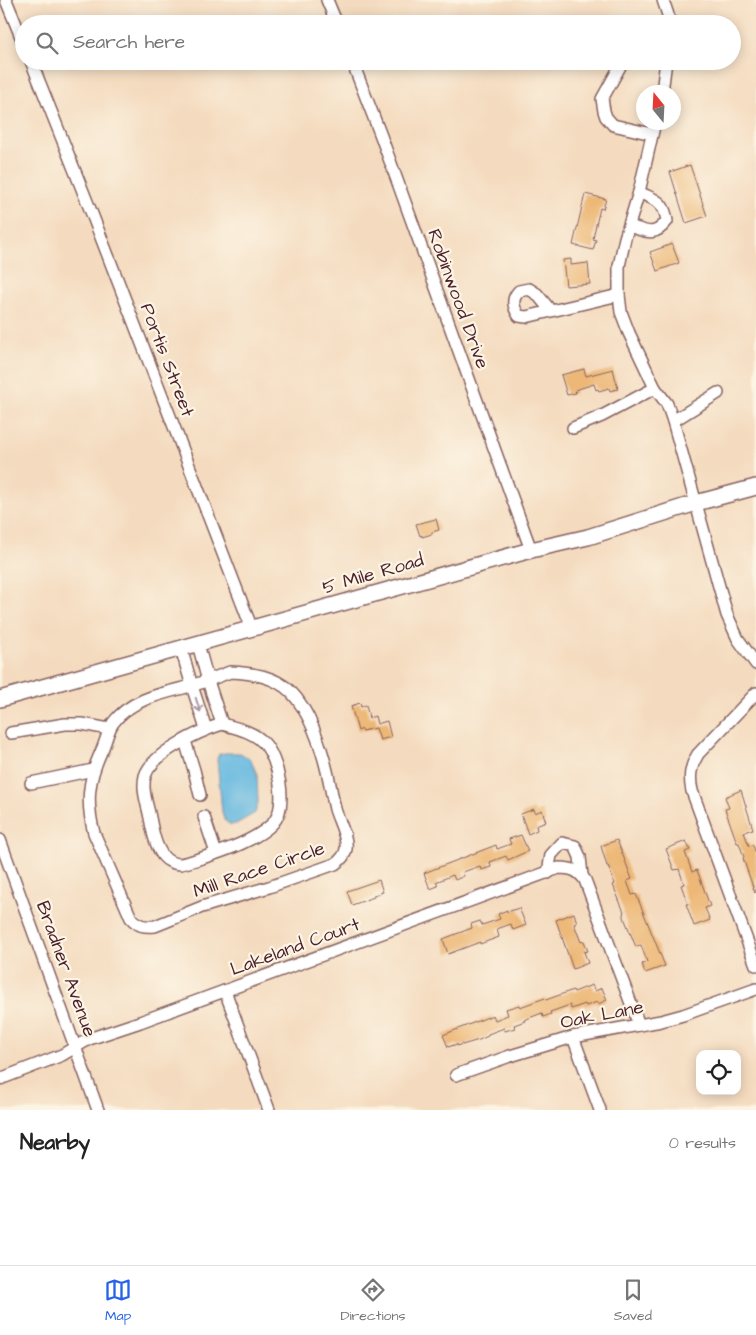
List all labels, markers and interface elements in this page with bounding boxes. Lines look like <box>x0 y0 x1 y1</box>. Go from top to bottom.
search box <box>15 15 741 70</box>
icon: search <box>33 29 61 57</box>
text: Search here <box>73 29 185 56</box>
north arrow <box>636 85 681 130</box>
street label: Robinwood Drive <box>420 225 496 373</box>
street label: Portis Street <box>133 299 201 421</box>
street label: 5 Mile Road <box>319 547 427 601</box>
one-way arrow <box>194 697 203 713</box>
street label: Mill Race Circle <box>190 835 328 905</box>
street label: Bradner Avenue <box>29 897 103 1041</box>
street label: Lakeland Court <box>226 911 364 983</box>
street label: Oak Lane <box>558 994 646 1036</box>
map controls <box>696 1050 741 1095</box>
button: locate <box>696 1050 741 1095</box>
text: Nearby <box>20 1128 90 1157</box>
text: 0 results <box>669 1132 736 1154</box>
tab: Map <box>104 1276 132 1326</box>
tab: Directions <box>340 1276 405 1326</box>
tab: Saved <box>614 1276 652 1326</box>

